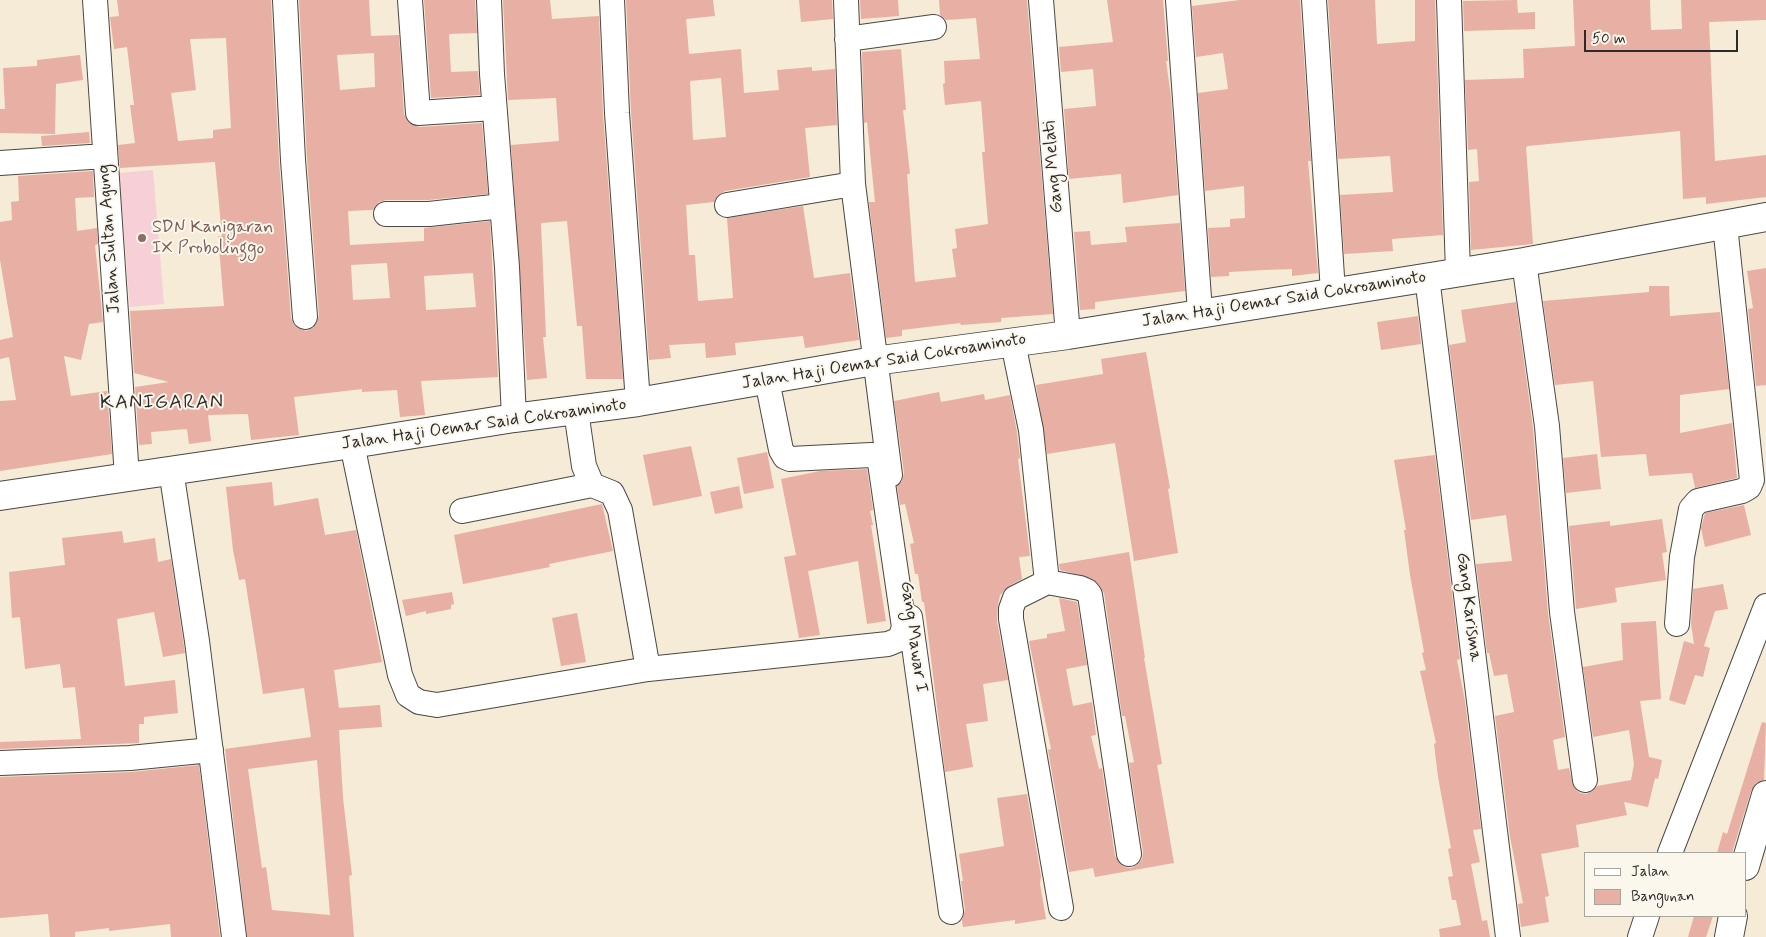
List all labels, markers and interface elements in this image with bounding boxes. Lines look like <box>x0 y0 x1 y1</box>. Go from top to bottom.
scale bar <box>1586 20 1740 52</box>
text: 50 m <box>1592 29 1626 49</box>
street label: Gang Melati <box>1039 120 1069 214</box>
street label: Jalan Sultan Agung <box>94 163 126 315</box>
place label: SDN Kanigaran IX Probolinggo <box>152 217 273 260</box>
marker: SDN Kanigaran IX Probolinggo <box>136 232 148 244</box>
street label: Jalan Haji Oemar Said Cokroaminoto <box>1140 267 1428 333</box>
street label: Jalan Haji Oemar Said Cokroaminoto <box>740 329 1028 395</box>
district label: KANIGARAN <box>97 392 227 416</box>
street label: Jalan Haji Oemar Said Cokroaminoto <box>340 394 628 456</box>
street label: Gang Karisma <box>1451 551 1485 663</box>
street label: Gang Mawar I <box>894 580 932 694</box>
legend <box>1584 852 1746 917</box>
text: Jalan <box>1631 862 1670 882</box>
text: Bangunan <box>1631 887 1694 907</box>

